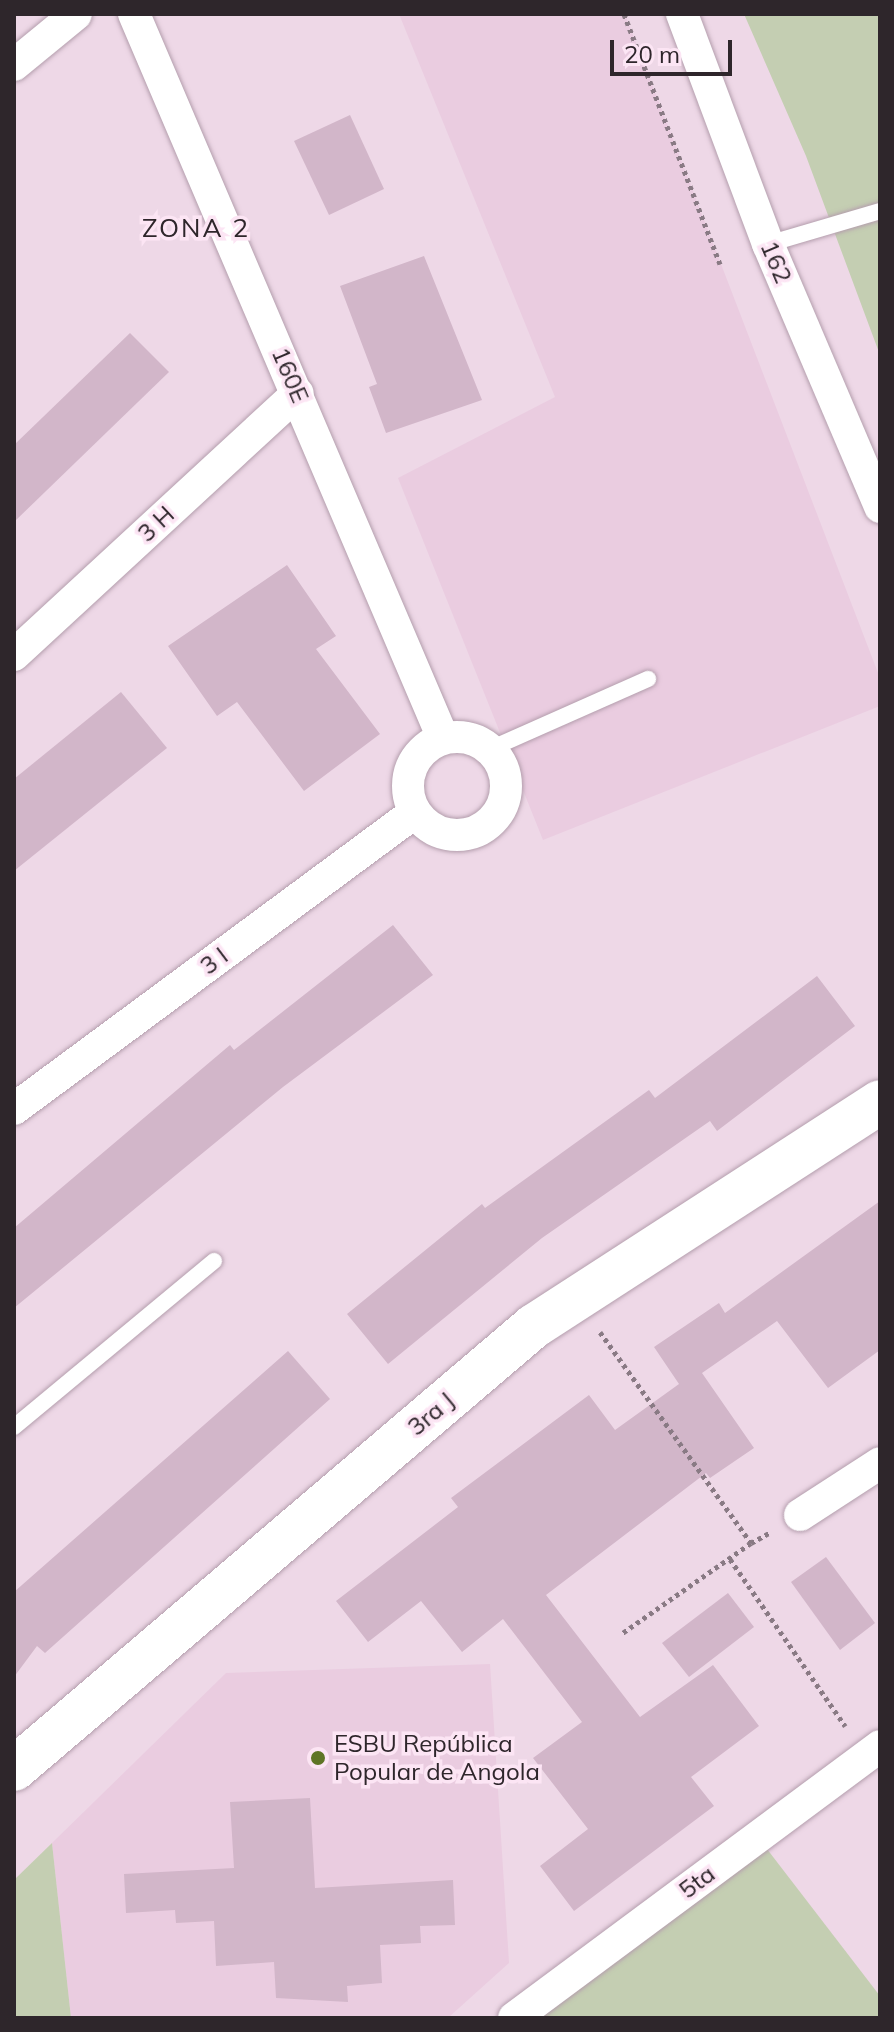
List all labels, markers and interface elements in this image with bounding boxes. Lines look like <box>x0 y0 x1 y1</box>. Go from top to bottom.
scale bar <box>614 24 736 74</box>
text: 20 m <box>624 39 680 69</box>
district label: ZONA 2 <box>142 212 250 244</box>
street label: 162 <box>754 236 798 288</box>
street label: 160E <box>266 343 314 407</box>
street label: 3 H <box>132 500 180 548</box>
street label: 3 I <box>195 941 233 981</box>
street label: 3ra J <box>402 1386 460 1442</box>
place label: ESBU República Popular de Angola <box>334 1730 540 1786</box>
marker: ESBU República Popular de Angola <box>309 1749 327 1767</box>
street label: 5ta <box>673 1859 721 1905</box>

